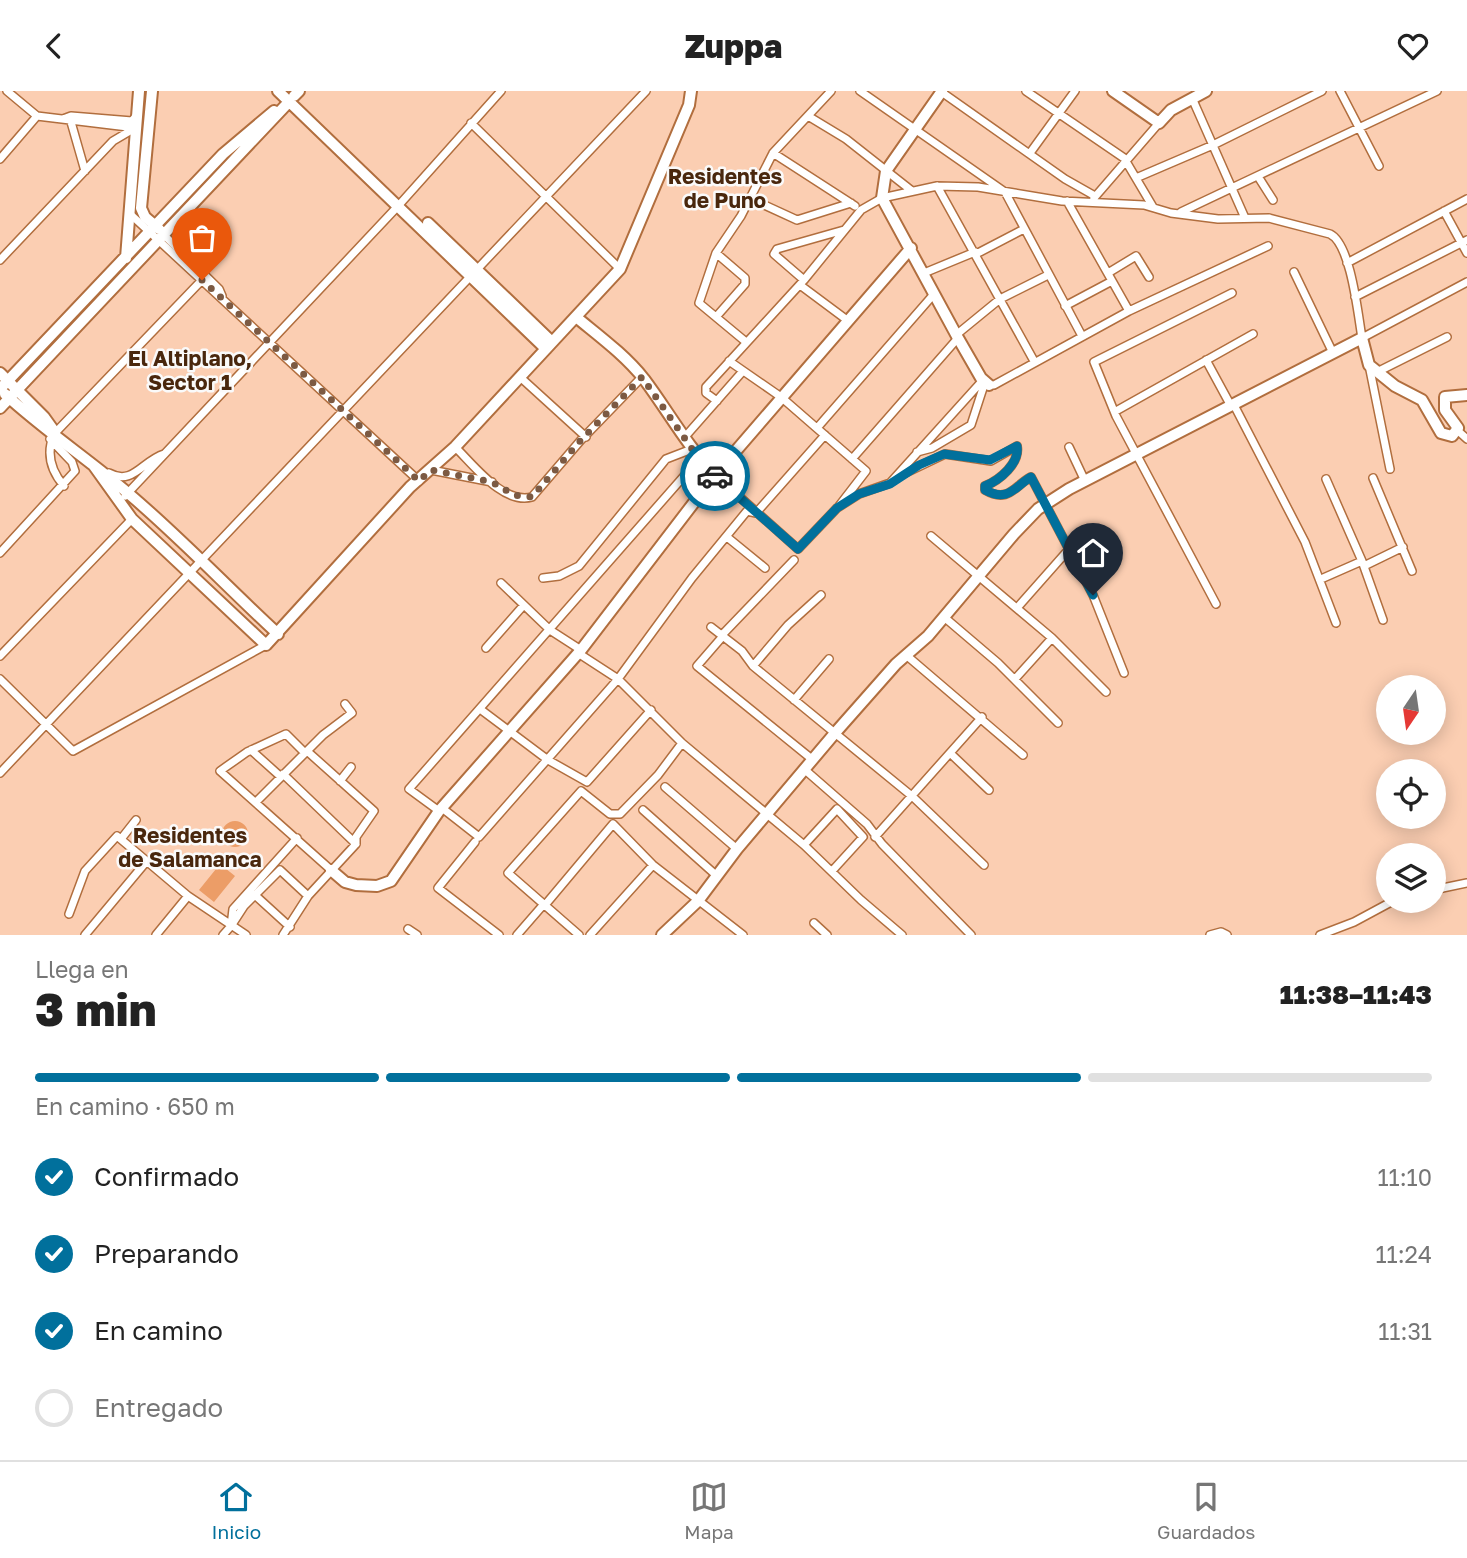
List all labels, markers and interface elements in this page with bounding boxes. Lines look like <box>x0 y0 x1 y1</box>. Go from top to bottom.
icon: back <box>35 27 73 65</box>
text: Zuppa <box>685 27 782 65</box>
icon: heart <box>1394 27 1432 65</box>
district label: Residentes de Puno <box>668 163 783 213</box>
pin <box>172 208 232 280</box>
icon: bag <box>183 219 221 257</box>
district label: El Altiplano, Sector 1 <box>128 345 252 395</box>
courier <box>680 441 750 511</box>
icon: car <box>696 457 734 495</box>
pin <box>1063 523 1123 595</box>
icon: home <box>1074 534 1112 572</box>
north arrow <box>1376 675 1446 745</box>
map controls <box>1376 675 1446 913</box>
button: locate <box>1376 759 1446 829</box>
district label: Residentes de Salamanca <box>118 822 262 872</box>
button: layers <box>1376 843 1446 913</box>
text: Llega en <box>35 955 129 983</box>
text: 11:38–11:43 <box>1280 979 1432 1010</box>
text: 3 min <box>35 981 157 1036</box>
text: En camino · 650 m <box>35 1092 235 1120</box>
icon: check <box>35 1158 73 1196</box>
text: Confirmado <box>94 1161 239 1192</box>
text: 11:10 <box>1377 1163 1432 1191</box>
icon: check <box>35 1235 73 1273</box>
text: Preparando <box>94 1238 239 1269</box>
text: 11:24 <box>1375 1240 1432 1268</box>
icon: check <box>35 1312 73 1350</box>
text: En camino <box>94 1315 223 1346</box>
text: 11:31 <box>1378 1317 1432 1345</box>
text: Entregado <box>94 1392 223 1423</box>
tab: Inicio <box>212 1478 261 1543</box>
tab: Mapa <box>684 1478 734 1543</box>
tab: Guardados <box>1157 1478 1255 1543</box>

